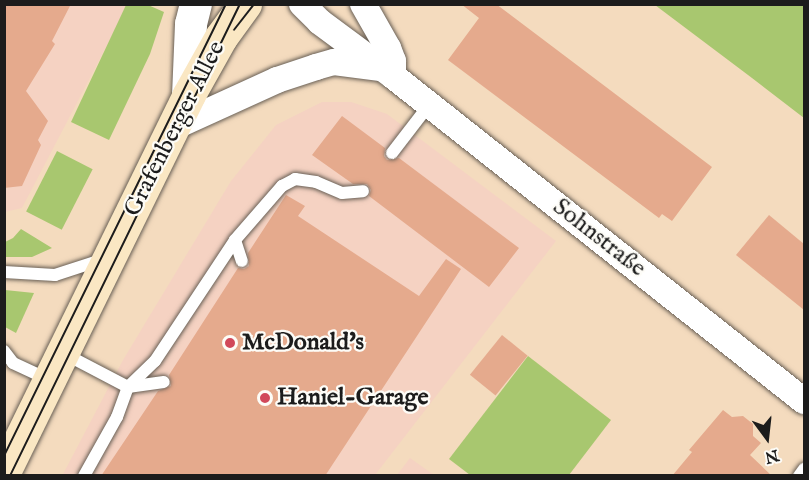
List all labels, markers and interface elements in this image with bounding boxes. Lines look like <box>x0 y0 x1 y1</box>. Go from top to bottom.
street label: Grafenberger Allee <box>118 37 232 221</box>
street label: Sohnstraße <box>547 193 651 283</box>
place label: McDonald's <box>242 329 364 357</box>
marker: McDonald's <box>223 336 237 350</box>
place label: Haniel-Garage <box>277 384 428 412</box>
marker: Haniel-Garage <box>258 391 272 405</box>
north arrow <box>737 408 797 468</box>
text: N <box>762 444 781 467</box>

